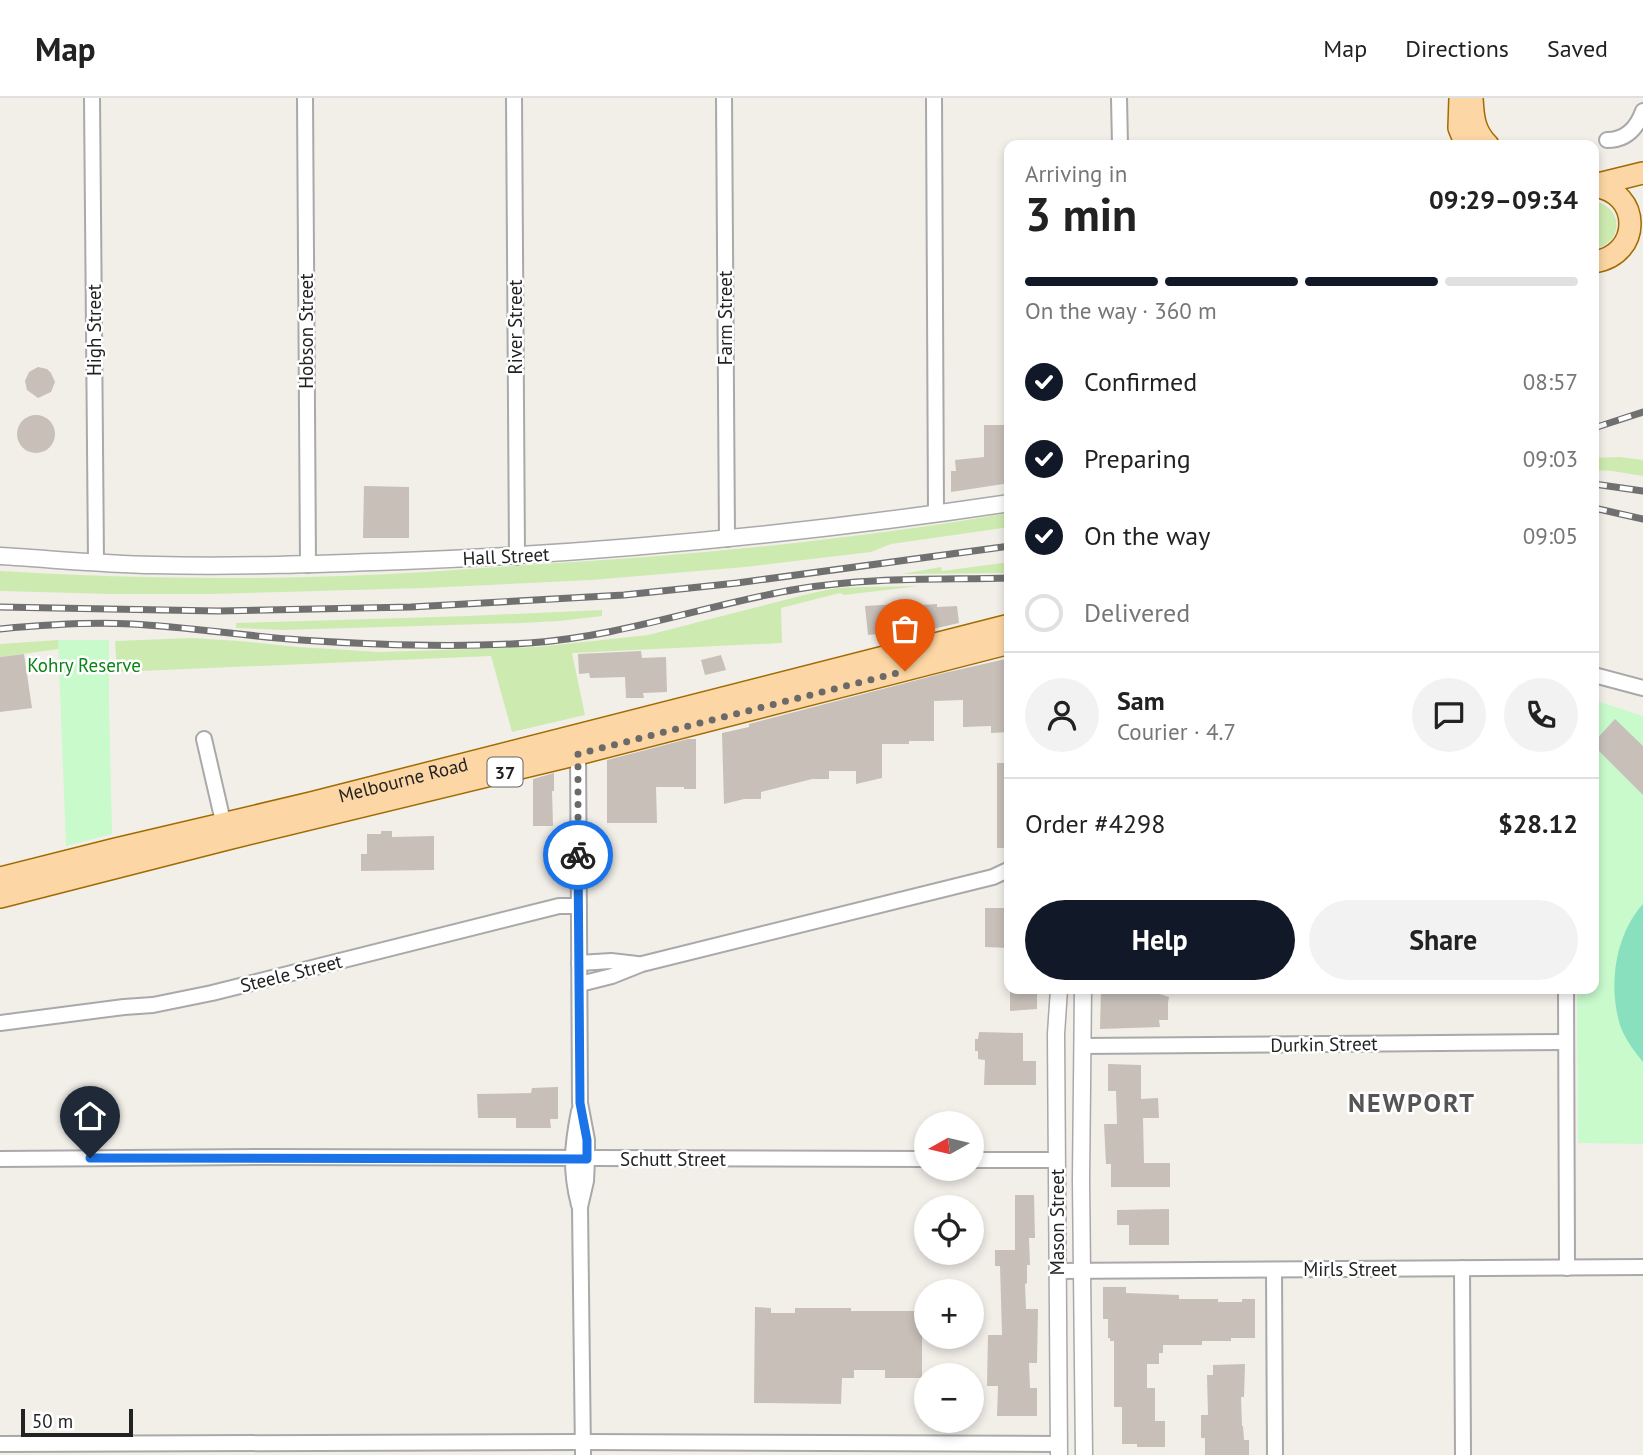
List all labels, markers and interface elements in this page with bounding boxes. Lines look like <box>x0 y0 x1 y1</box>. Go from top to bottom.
text: Map <box>35 27 96 70</box>
text: Map <box>1323 33 1367 64</box>
text: Directions <box>1405 33 1509 64</box>
text: Saved <box>1547 33 1608 64</box>
text: Arriving in <box>1025 159 1127 188</box>
text: 09:29–09:34 <box>1429 183 1578 216</box>
text: 3 min <box>1025 184 1137 244</box>
street label: Farm Street <box>713 270 737 365</box>
street label: Hobson Street <box>294 273 318 389</box>
street label: River Street <box>503 279 527 375</box>
street label: High Street <box>82 283 106 376</box>
text: On the way · 360 m <box>1025 296 1217 325</box>
icon: check <box>1025 363 1063 401</box>
text: Confirmed <box>1084 365 1197 398</box>
text: 08:57 <box>1523 367 1578 396</box>
icon: check <box>1025 440 1063 478</box>
text: Preparing <box>1084 442 1191 475</box>
text: 09:03 <box>1523 444 1578 473</box>
icon: check <box>1025 517 1063 555</box>
text: On the way <box>1084 519 1210 552</box>
text: 09:05 <box>1523 521 1578 550</box>
street label: Hall Street <box>462 542 551 570</box>
text: Delivered <box>1084 596 1190 629</box>
pin <box>875 599 935 671</box>
icon: bag <box>886 610 924 648</box>
park label: Kohry Reserve <box>27 653 141 677</box>
button: person <box>1025 678 1099 752</box>
button: chat <box>1412 678 1486 752</box>
button: phone <box>1504 678 1578 752</box>
text: Sam <box>1117 684 1165 717</box>
text: Courier · 4.7 <box>1117 717 1236 746</box>
street label: Melbourne Road <box>336 752 470 808</box>
road number: 37 <box>488 758 522 786</box>
text: Order #4298 <box>1025 807 1165 840</box>
text: $28.12 <box>1498 807 1578 840</box>
courier <box>543 820 613 890</box>
icon: bike <box>559 836 597 874</box>
button: Help <box>1025 900 1295 980</box>
button: Share <box>1309 900 1578 980</box>
street label: Steele Street <box>238 949 345 997</box>
street label: Durkin Street <box>1270 1031 1378 1057</box>
pin <box>60 1086 120 1158</box>
district label: NEWPORT <box>1348 1086 1476 1119</box>
icon: home <box>71 1097 109 1135</box>
north arrow <box>914 1111 984 1181</box>
map controls <box>914 1111 984 1433</box>
street label: Schutt Street <box>620 1147 726 1171</box>
street label: Mason Street <box>1045 1168 1069 1275</box>
button: locate <box>914 1195 984 1265</box>
street label: Mirls Street <box>1303 1257 1397 1281</box>
button: + <box>914 1279 984 1349</box>
button: − <box>914 1363 984 1433</box>
scale bar <box>21 1406 133 1438</box>
text: 50 m <box>32 1409 73 1433</box>

